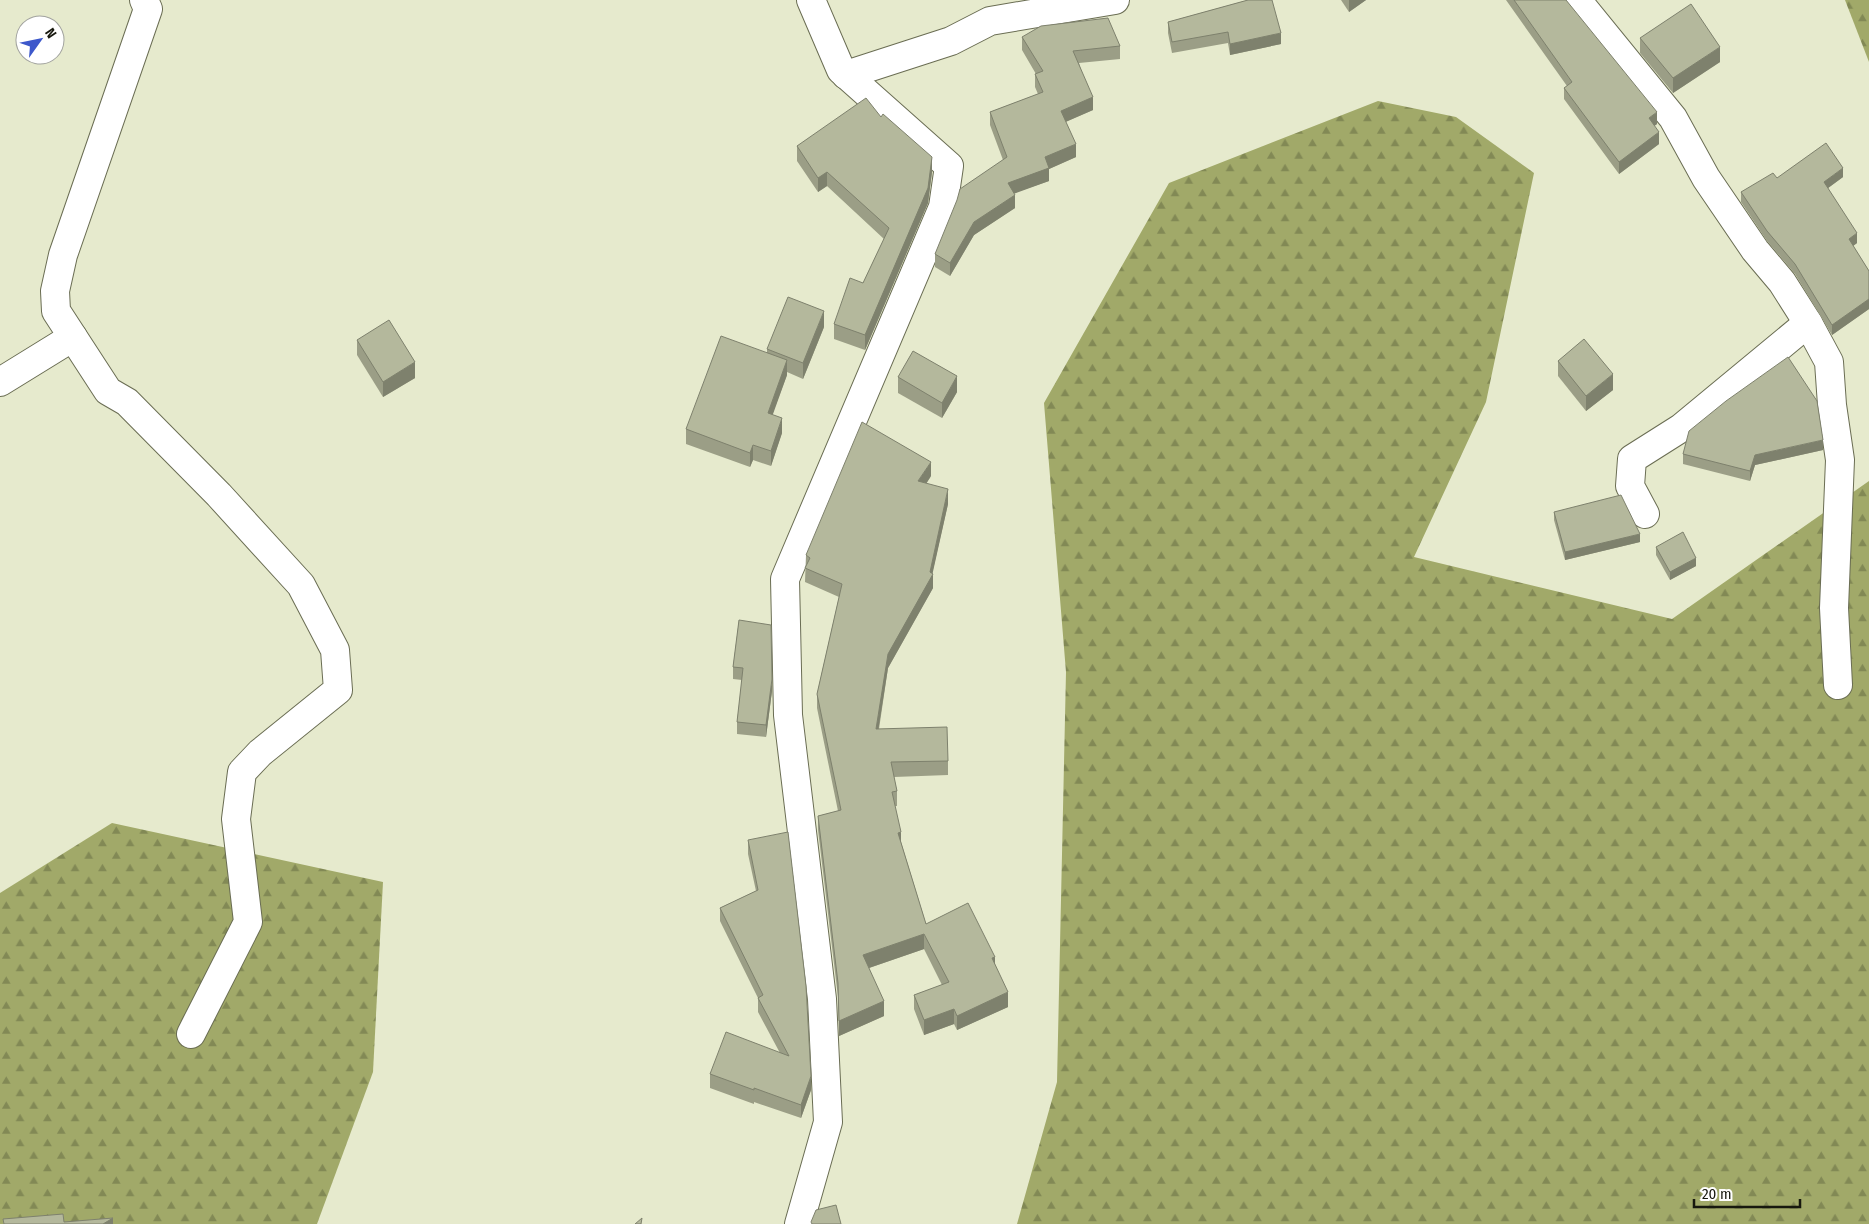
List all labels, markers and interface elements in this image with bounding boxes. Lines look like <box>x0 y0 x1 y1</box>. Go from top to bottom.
north arrow <box>15 15 65 65</box>
text: N <box>41 25 60 41</box>
scale bar <box>1694 1176 1800 1208</box>
text: 20 m <box>1702 1185 1732 1203</box>

